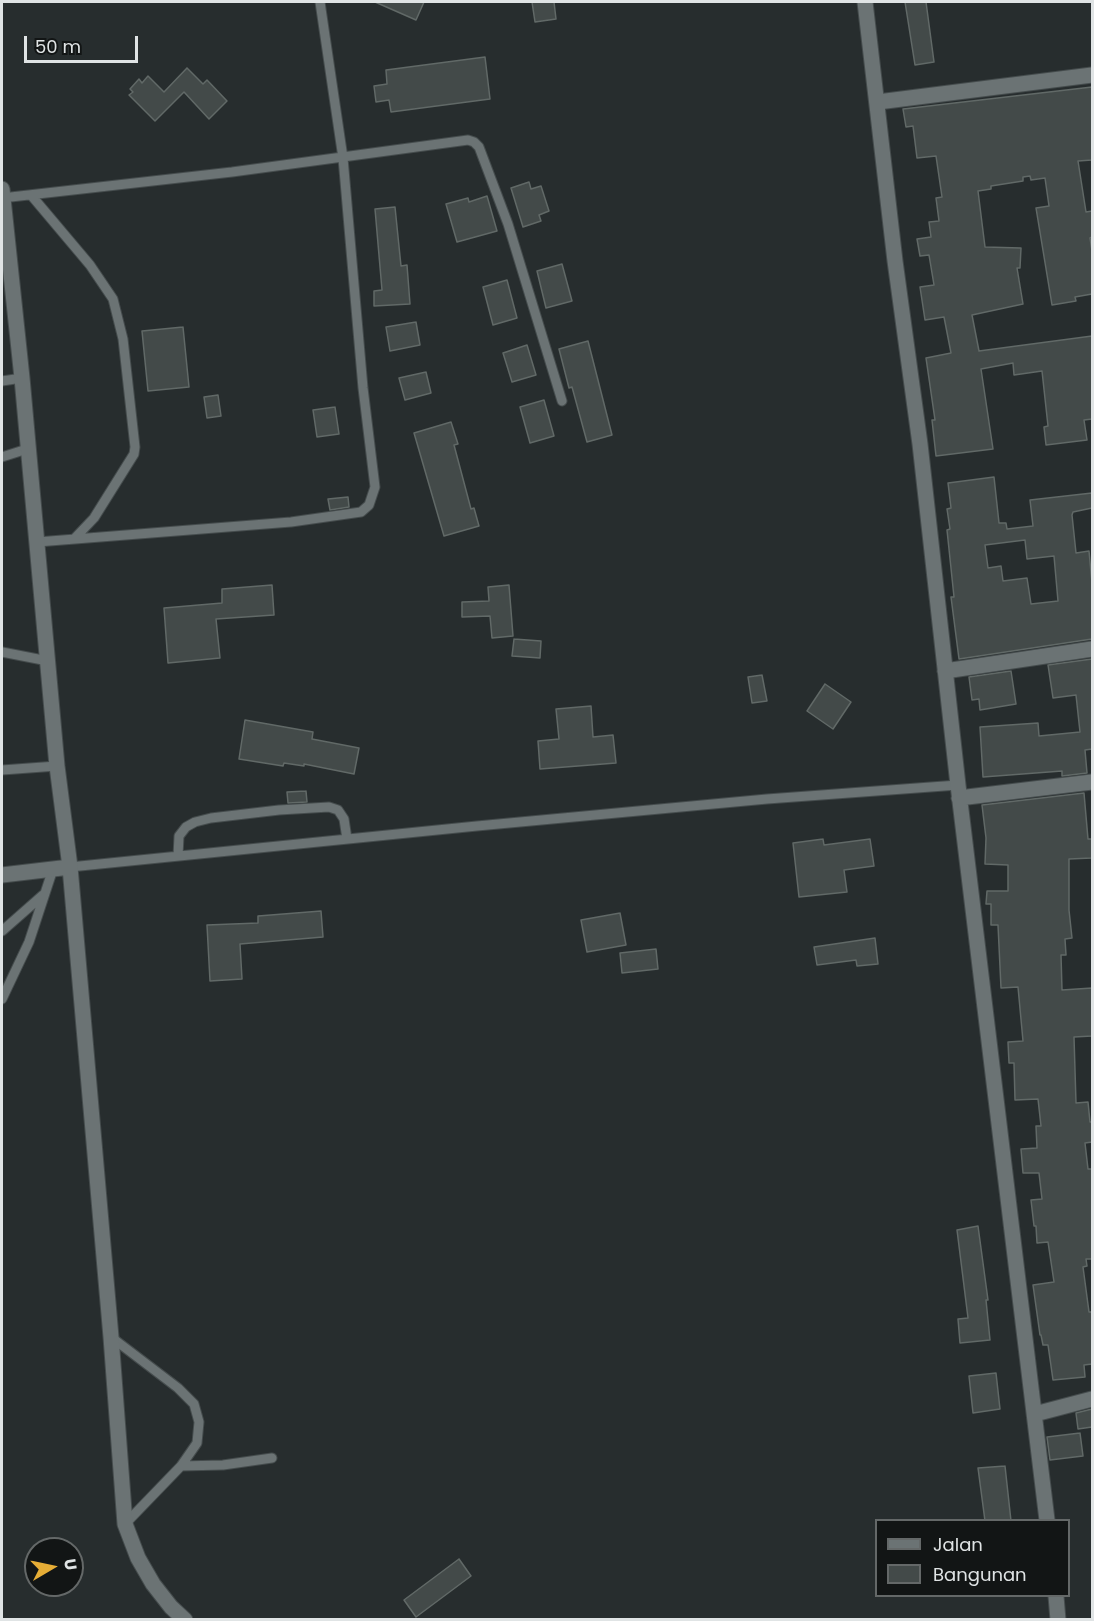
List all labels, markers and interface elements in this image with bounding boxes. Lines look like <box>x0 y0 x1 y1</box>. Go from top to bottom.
scale bar <box>27 24 141 62</box>
text: 50 m <box>35 34 81 59</box>
legend <box>875 1519 1070 1597</box>
text: Jalan <box>933 1532 983 1557</box>
north arrow <box>24 1537 84 1597</box>
text: U <box>58 1557 83 1572</box>
text: Bangunan <box>933 1562 1027 1587</box>

